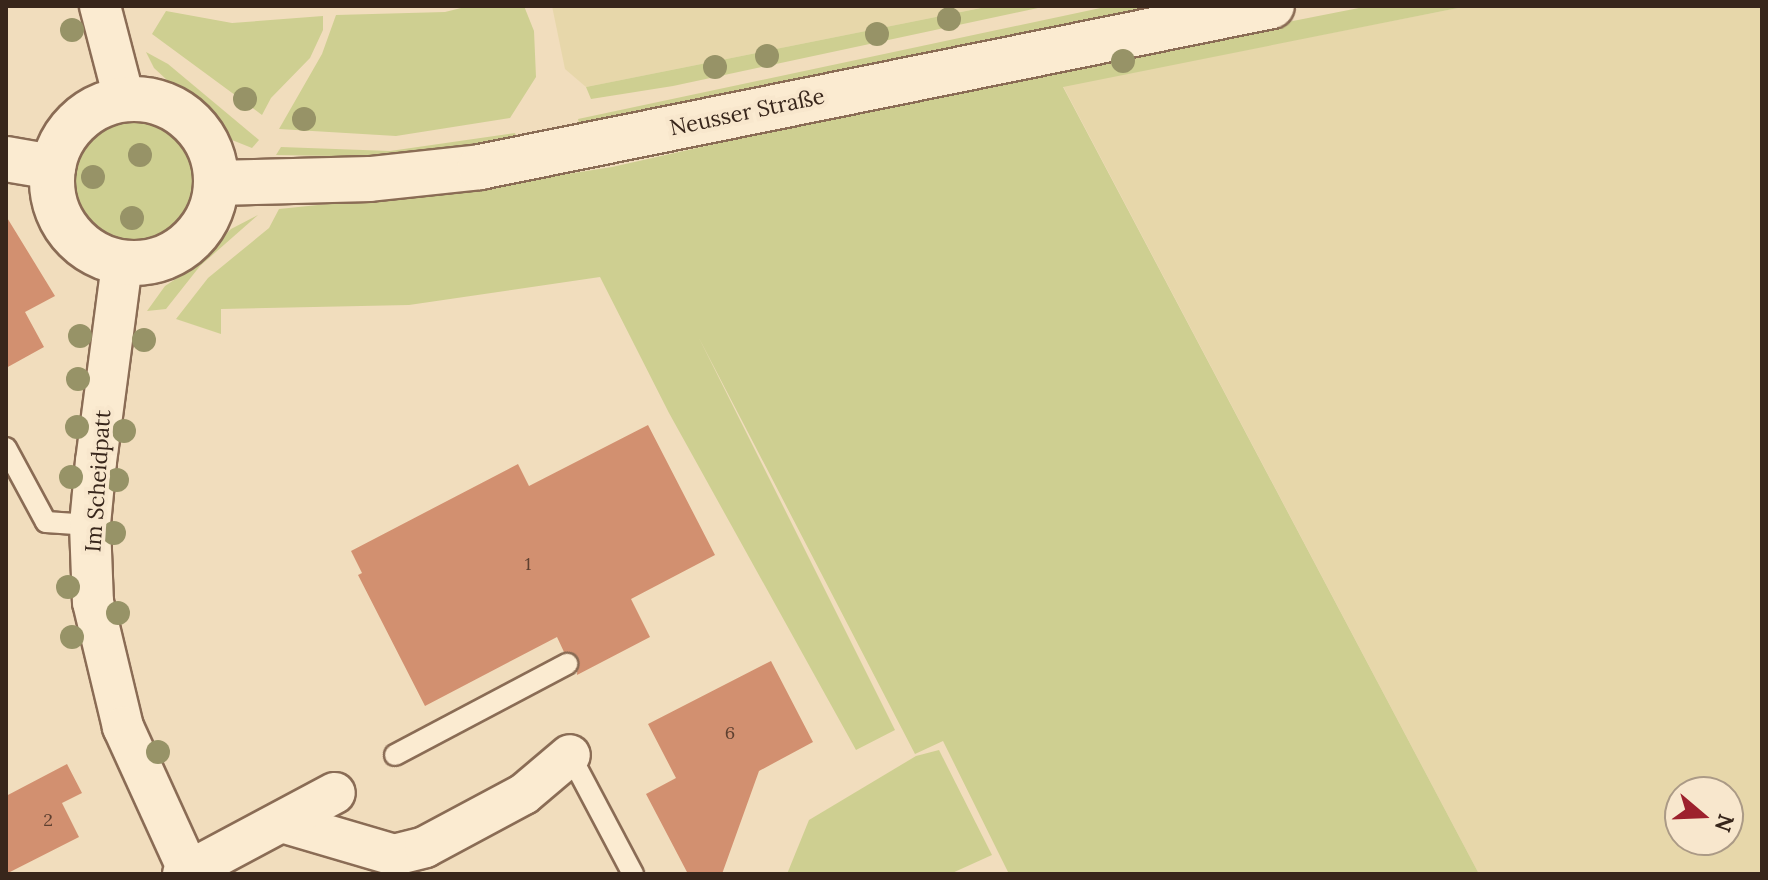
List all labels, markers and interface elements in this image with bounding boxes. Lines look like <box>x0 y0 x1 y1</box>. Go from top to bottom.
street label: Neusser Straße <box>667 83 827 141</box>
street label: Im Scheidpatt <box>80 409 116 553</box>
house number: 1 <box>525 553 531 575</box>
house number: 6 <box>725 722 735 744</box>
north arrow <box>1664 776 1744 856</box>
house number: 2 <box>43 809 53 831</box>
text: N <box>1709 811 1741 836</box>

